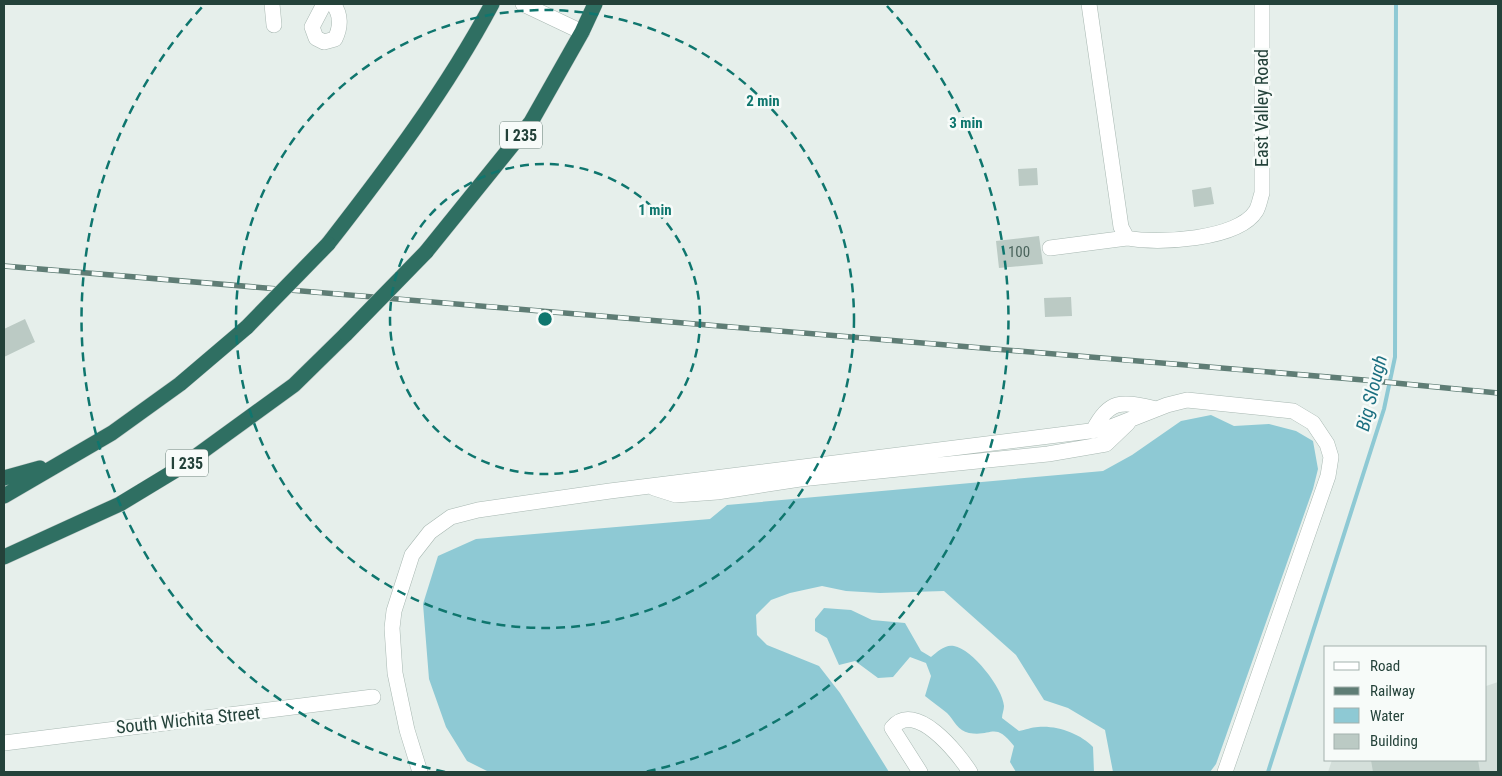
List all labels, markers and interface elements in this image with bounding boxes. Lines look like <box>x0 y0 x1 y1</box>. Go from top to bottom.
street label: East Valley Road <box>1251 49 1272 167</box>
text: 2 min <box>746 92 780 110</box>
text: 3 min <box>949 114 983 132</box>
road number: I 235 <box>500 122 542 148</box>
text: 1 min <box>638 201 672 219</box>
house number: 100 <box>1008 243 1030 261</box>
centre of rings <box>536 310 554 328</box>
water label: Big Slough <box>1351 353 1392 434</box>
road number: I 235 <box>166 449 208 476</box>
legend <box>1324 646 1487 761</box>
text: Road <box>1370 657 1400 675</box>
text: Railway <box>1370 682 1415 700</box>
street label: South Wichita Street <box>115 702 261 737</box>
text: Water <box>1370 707 1405 725</box>
text: Building <box>1370 732 1418 750</box>

